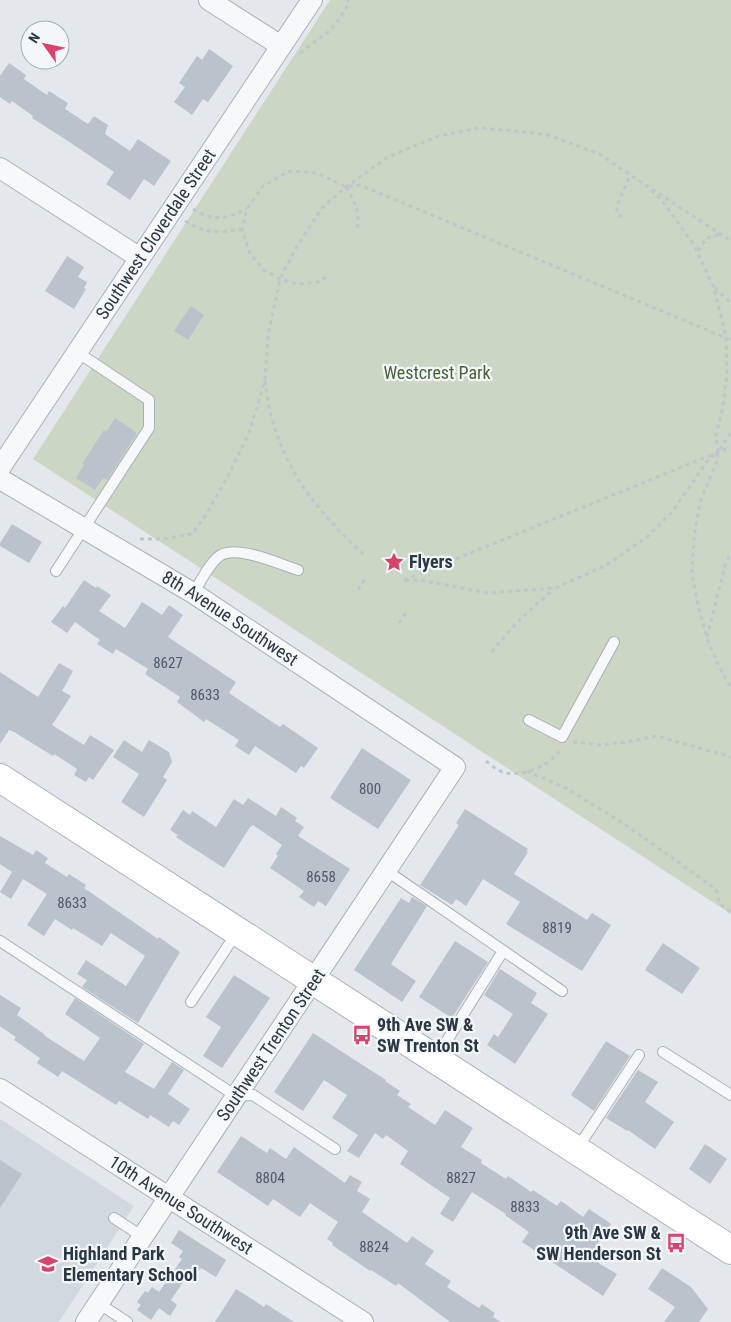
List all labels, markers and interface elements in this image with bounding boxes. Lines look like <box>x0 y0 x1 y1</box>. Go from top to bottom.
north arrow <box>20 20 70 70</box>
text: N <box>25 30 43 46</box>
street label: Southwest Cloverdale Street <box>91 145 220 323</box>
park label: Westcrest Park <box>383 362 491 383</box>
place icon: Flyers <box>383 551 405 573</box>
place label: Flyers <box>409 551 453 572</box>
street label: 8th Avenue Southwest <box>159 566 302 670</box>
house number: 8627 <box>153 654 183 672</box>
house number: 8633 <box>190 686 220 704</box>
house number: 800 <box>359 780 381 798</box>
house number: 8658 <box>306 868 336 886</box>
house number: 8633 <box>57 894 87 912</box>
house number: 8819 <box>542 919 572 937</box>
street label: Southwest Trenton Street <box>212 965 329 1125</box>
place label: 9th Ave SW & SW Trenton St <box>377 1014 479 1056</box>
bus stop icon: 9th Ave SW & SW Trenton St <box>351 1024 373 1046</box>
street label: 10th Avenue Southwest <box>105 1151 257 1259</box>
house number: 8804 <box>255 1169 285 1187</box>
house number: 8827 <box>446 1169 476 1187</box>
house number: 8833 <box>510 1198 540 1216</box>
place label: 9th Ave SW & SW Henderson St <box>536 1222 662 1264</box>
bus stop icon: 9th Ave SW & SW Henderson St <box>665 1232 687 1254</box>
house number: 8824 <box>359 1238 389 1256</box>
place label: Highland Park Elementary School <box>63 1243 197 1285</box>
school or university icon: Highland Park Elementary School <box>37 1253 59 1275</box>

